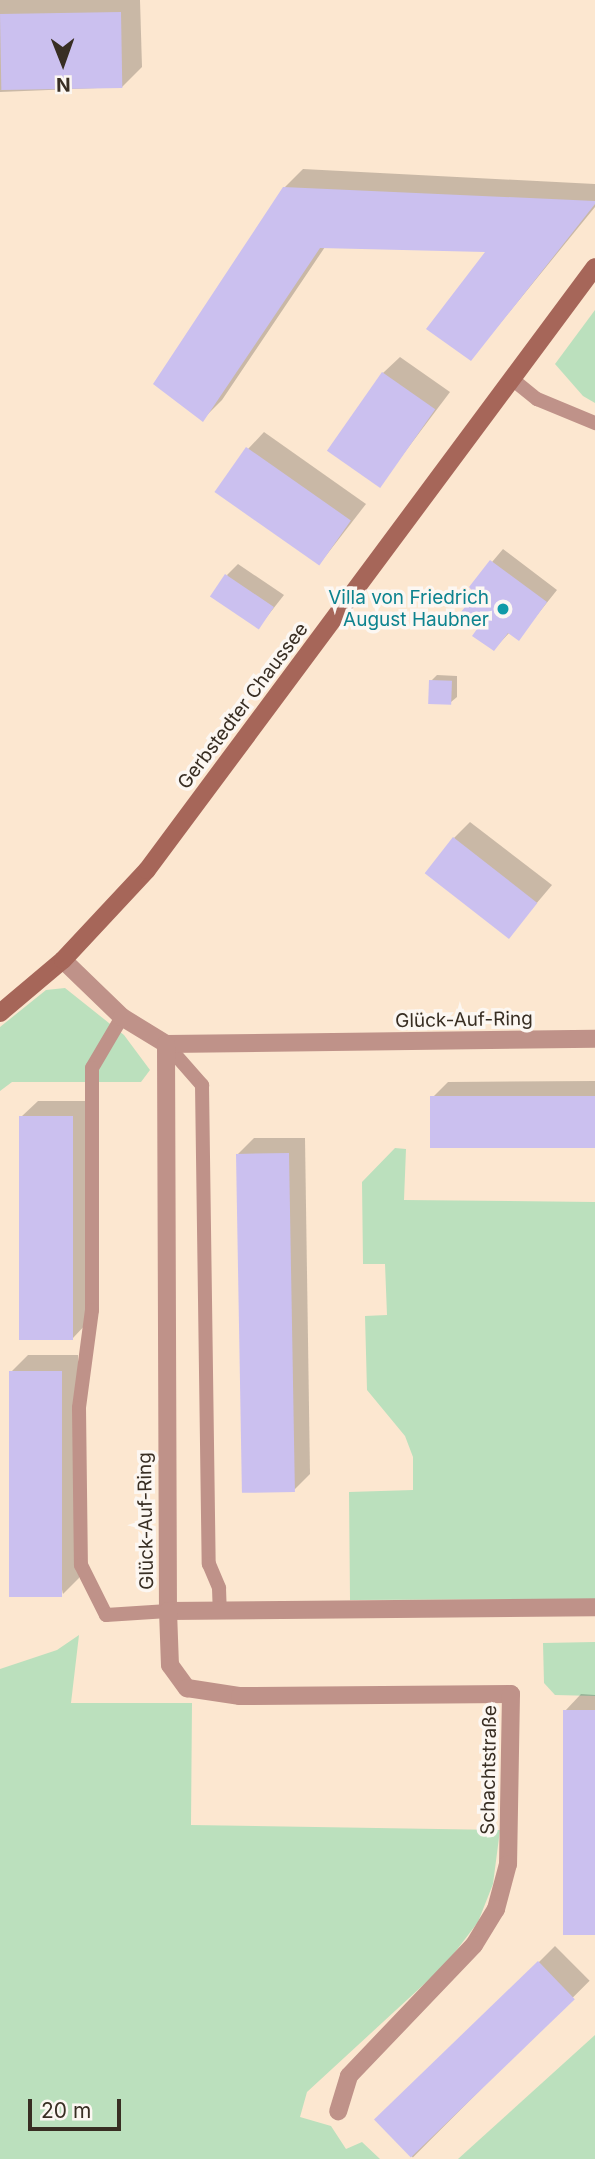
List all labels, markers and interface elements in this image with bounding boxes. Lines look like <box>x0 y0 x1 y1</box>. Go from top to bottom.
north arrow <box>28 28 98 98</box>
text: N <box>56 73 71 96</box>
place label: Villa von Friedrich August Haubner <box>328 587 489 631</box>
marker: Villa von Friedrich August Haubner <box>495 601 511 617</box>
street label: Gerbstedter Chaussee <box>173 618 313 794</box>
street label: Glück-Auf-Ring <box>395 1007 533 1033</box>
street label: Glück-Auf-Ring <box>133 1452 159 1590</box>
street label: Schachtstraße <box>476 1705 502 1835</box>
scale bar <box>32 2086 124 2130</box>
text: 20 m <box>41 2098 91 2123</box>

